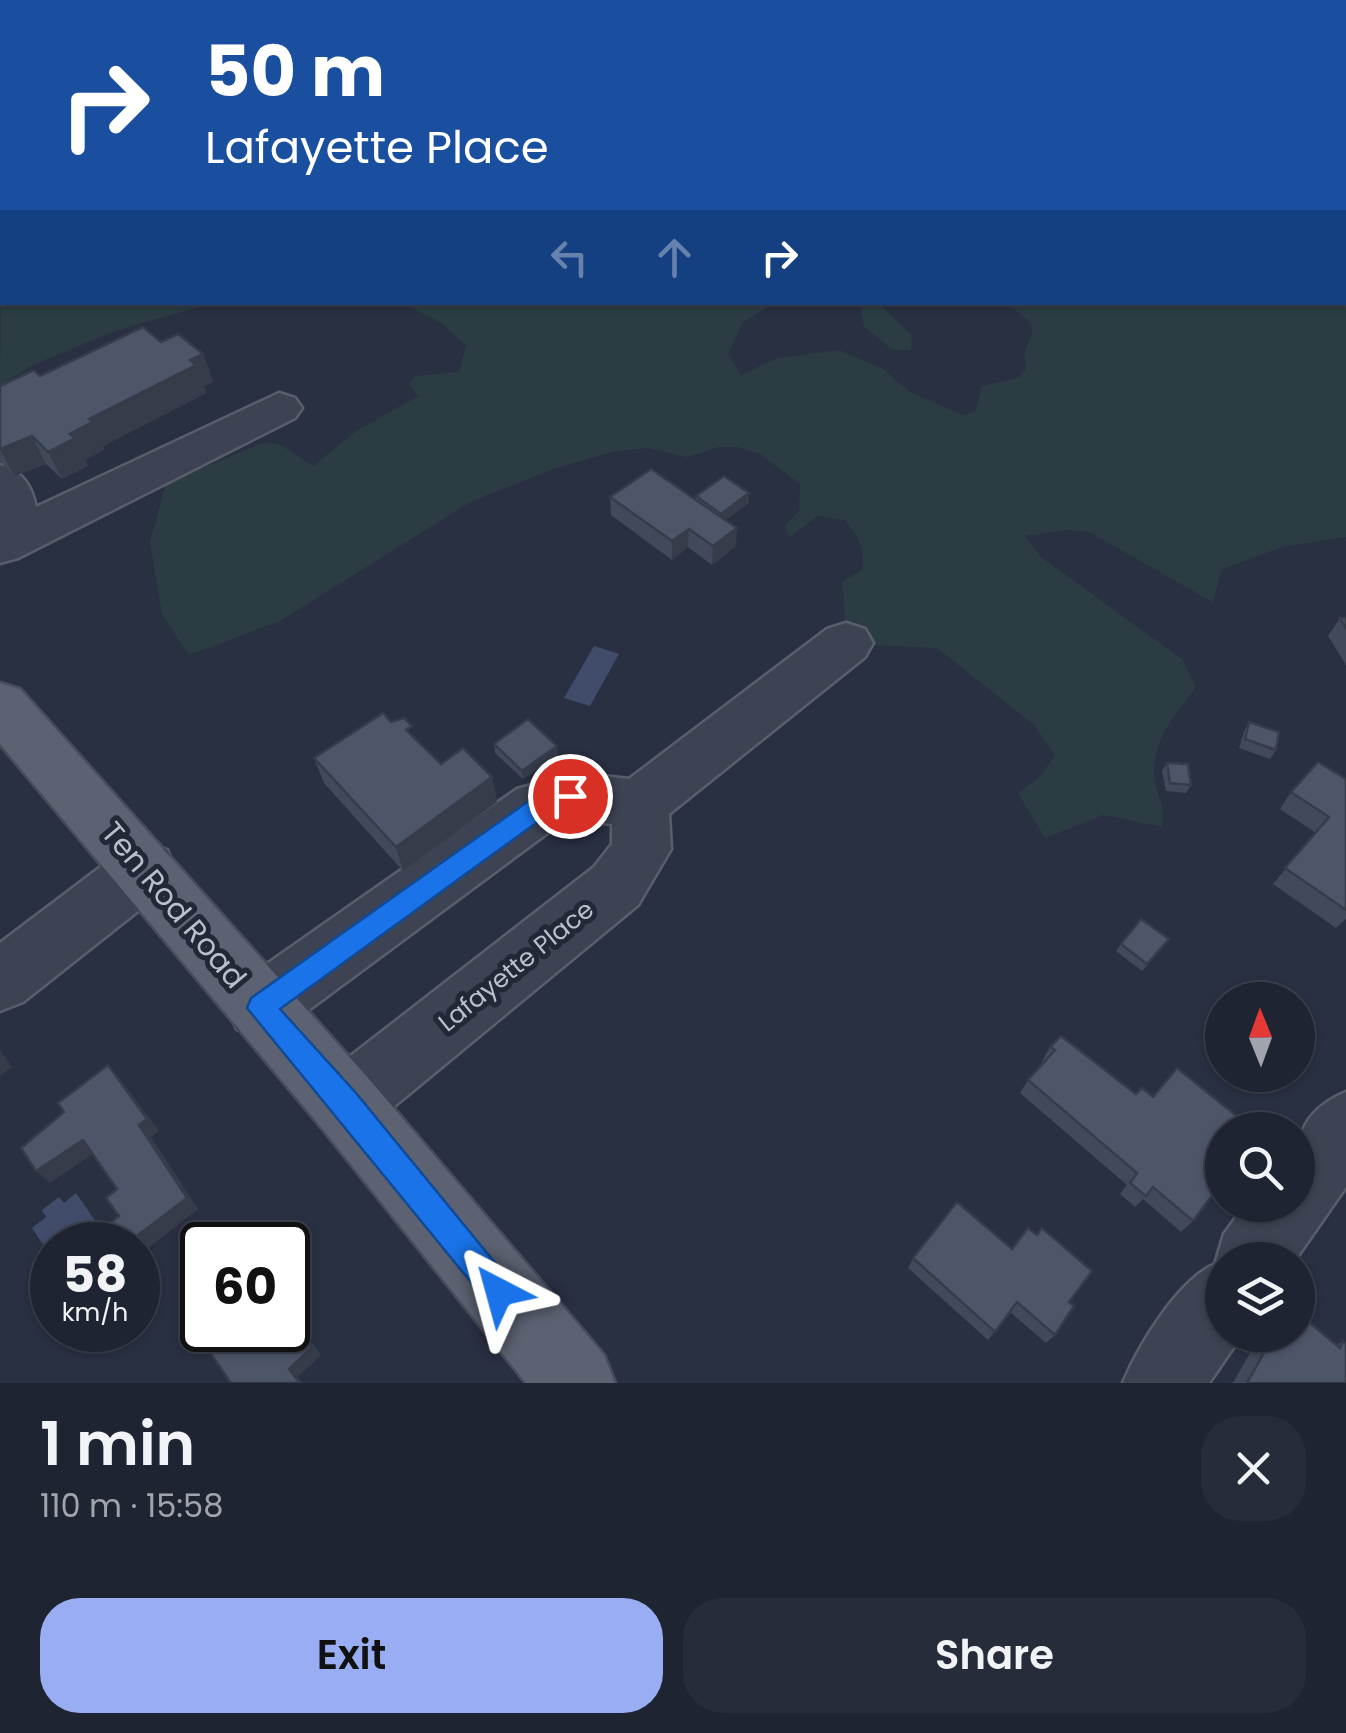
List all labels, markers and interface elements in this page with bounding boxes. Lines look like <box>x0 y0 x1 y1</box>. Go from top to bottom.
text: 50 m <box>205 22 385 121</box>
icon: right <box>40 40 170 170</box>
text: Lafayette Place <box>205 116 549 179</box>
icon: left <box>542 230 597 285</box>
icon: ahead <box>647 230 702 285</box>
icon: right <box>752 230 807 285</box>
pin <box>528 754 613 839</box>
icon: arrive <box>543 769 598 824</box>
street label: Ten Rod Road <box>91 812 257 998</box>
street label: Lafayette Place <box>431 892 601 1040</box>
north arrow <box>1205 982 1315 1092</box>
map controls <box>1205 982 1315 1352</box>
button: search <box>1205 1112 1315 1222</box>
speed limit sign: 60 <box>180 1222 310 1352</box>
text: 58 <box>63 1239 127 1310</box>
position arrow <box>447 1240 551 1344</box>
button: layers <box>1205 1242 1315 1352</box>
text: km/h <box>62 1295 128 1330</box>
text: 1 min <box>40 1402 195 1486</box>
button: close <box>1201 1416 1306 1521</box>
text: 110 m · 15:58 <box>40 1483 223 1528</box>
button: Exit <box>40 1598 663 1713</box>
button: Share <box>683 1598 1306 1713</box>

